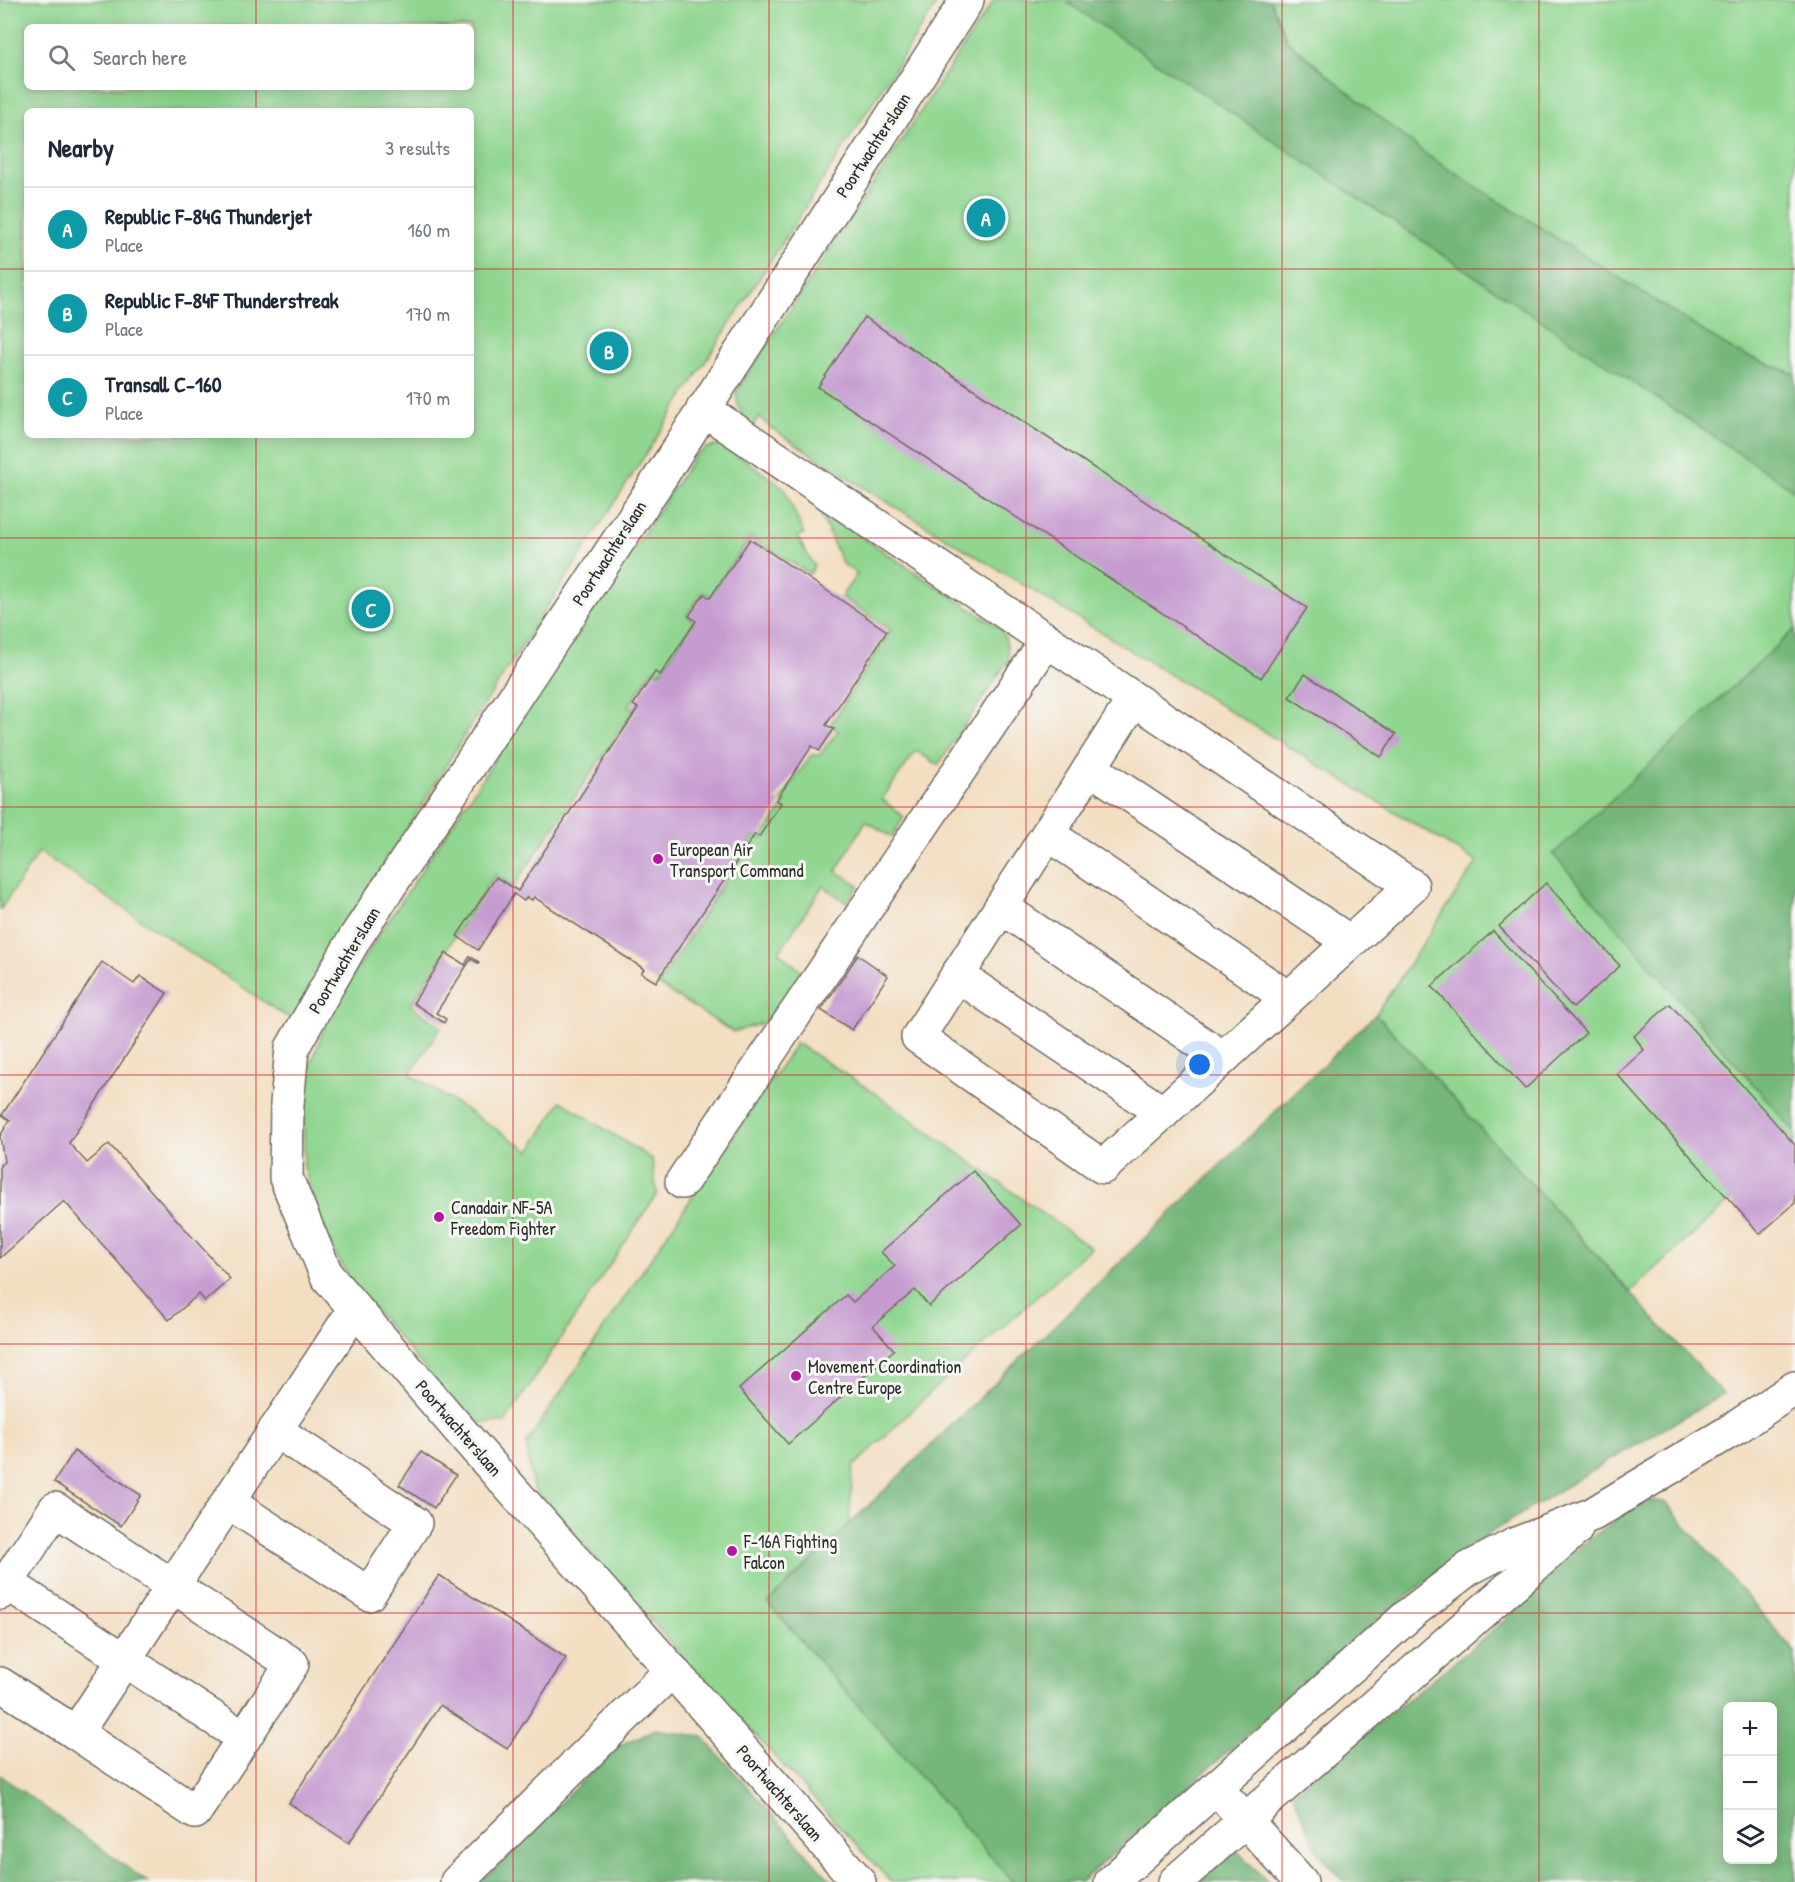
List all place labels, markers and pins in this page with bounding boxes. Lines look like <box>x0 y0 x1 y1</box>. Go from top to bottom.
pin: A <box>966 196 1006 240</box>
pin: B <box>590 328 628 374</box>
pin: C <box>352 586 391 632</box>
place label: European Air Transport Command <box>670 837 804 883</box>
marker: European Air Transport Command <box>651 852 665 866</box>
place label: Canadair NF-5A Freedom Fighter <box>450 1195 556 1241</box>
marker: Canadair NF-5A Freedom Fighter <box>432 1210 446 1224</box>
place label: Movement Coordination Centre Europe <box>808 1354 961 1400</box>
marker: Movement Coordination Centre Europe <box>789 1369 803 1383</box>
place label: F-16A Fighting Falcon <box>743 1529 837 1575</box>
marker: F-16A Fighting Falcon <box>725 1544 739 1558</box>

